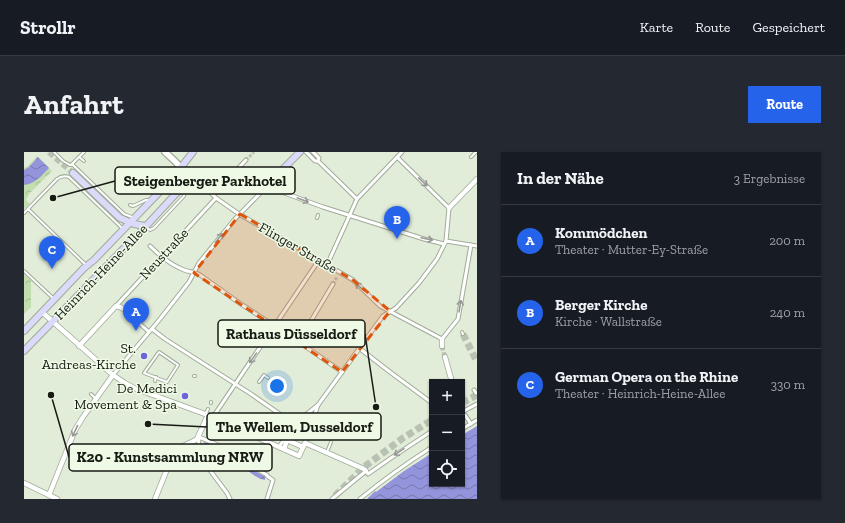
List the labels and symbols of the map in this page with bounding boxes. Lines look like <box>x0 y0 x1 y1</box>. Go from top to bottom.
callout: Steigenberger Parkhotel <box>115 167 295 194</box>
text: Steigenberger Parkhotel <box>123 172 287 190</box>
one-way arrow <box>418 178 428 187</box>
one-way arrow <box>297 197 309 205</box>
pin: B <box>384 206 410 239</box>
street label: Flinger Straße <box>256 219 341 277</box>
street label: Heinrich-Heine-Allee <box>51 221 151 323</box>
street label: Neustraße <box>136 224 192 283</box>
one-way arrow <box>215 233 224 244</box>
pin: C <box>39 236 65 269</box>
one-way arrow <box>420 236 433 244</box>
one-way arrow <box>355 282 366 291</box>
pin: A <box>123 298 149 331</box>
one-way arrow <box>456 300 464 313</box>
callout: Rathaus Düsseldorf <box>218 320 365 347</box>
text: Rathaus Düsseldorf <box>226 325 358 343</box>
place label: St. Andreas-Kirche <box>42 340 136 373</box>
marker: St. Andreas-Kirche <box>139 351 149 361</box>
one-way arrow <box>249 353 257 364</box>
your location <box>267 376 287 396</box>
place label: De Medici Movement & Spa <box>74 380 177 413</box>
marker: De Medici Movement & Spa <box>180 391 190 401</box>
callout: The Wellem, Dusseldorf <box>207 413 381 440</box>
text: The Wellem, Dusseldorf <box>216 418 374 436</box>
one-way arrow <box>71 425 78 437</box>
callout: K20 - Kunstsammlung NRW <box>69 444 272 471</box>
text: K20 - Kunstsammlung NRW <box>76 448 264 466</box>
one-way arrow <box>394 448 405 456</box>

